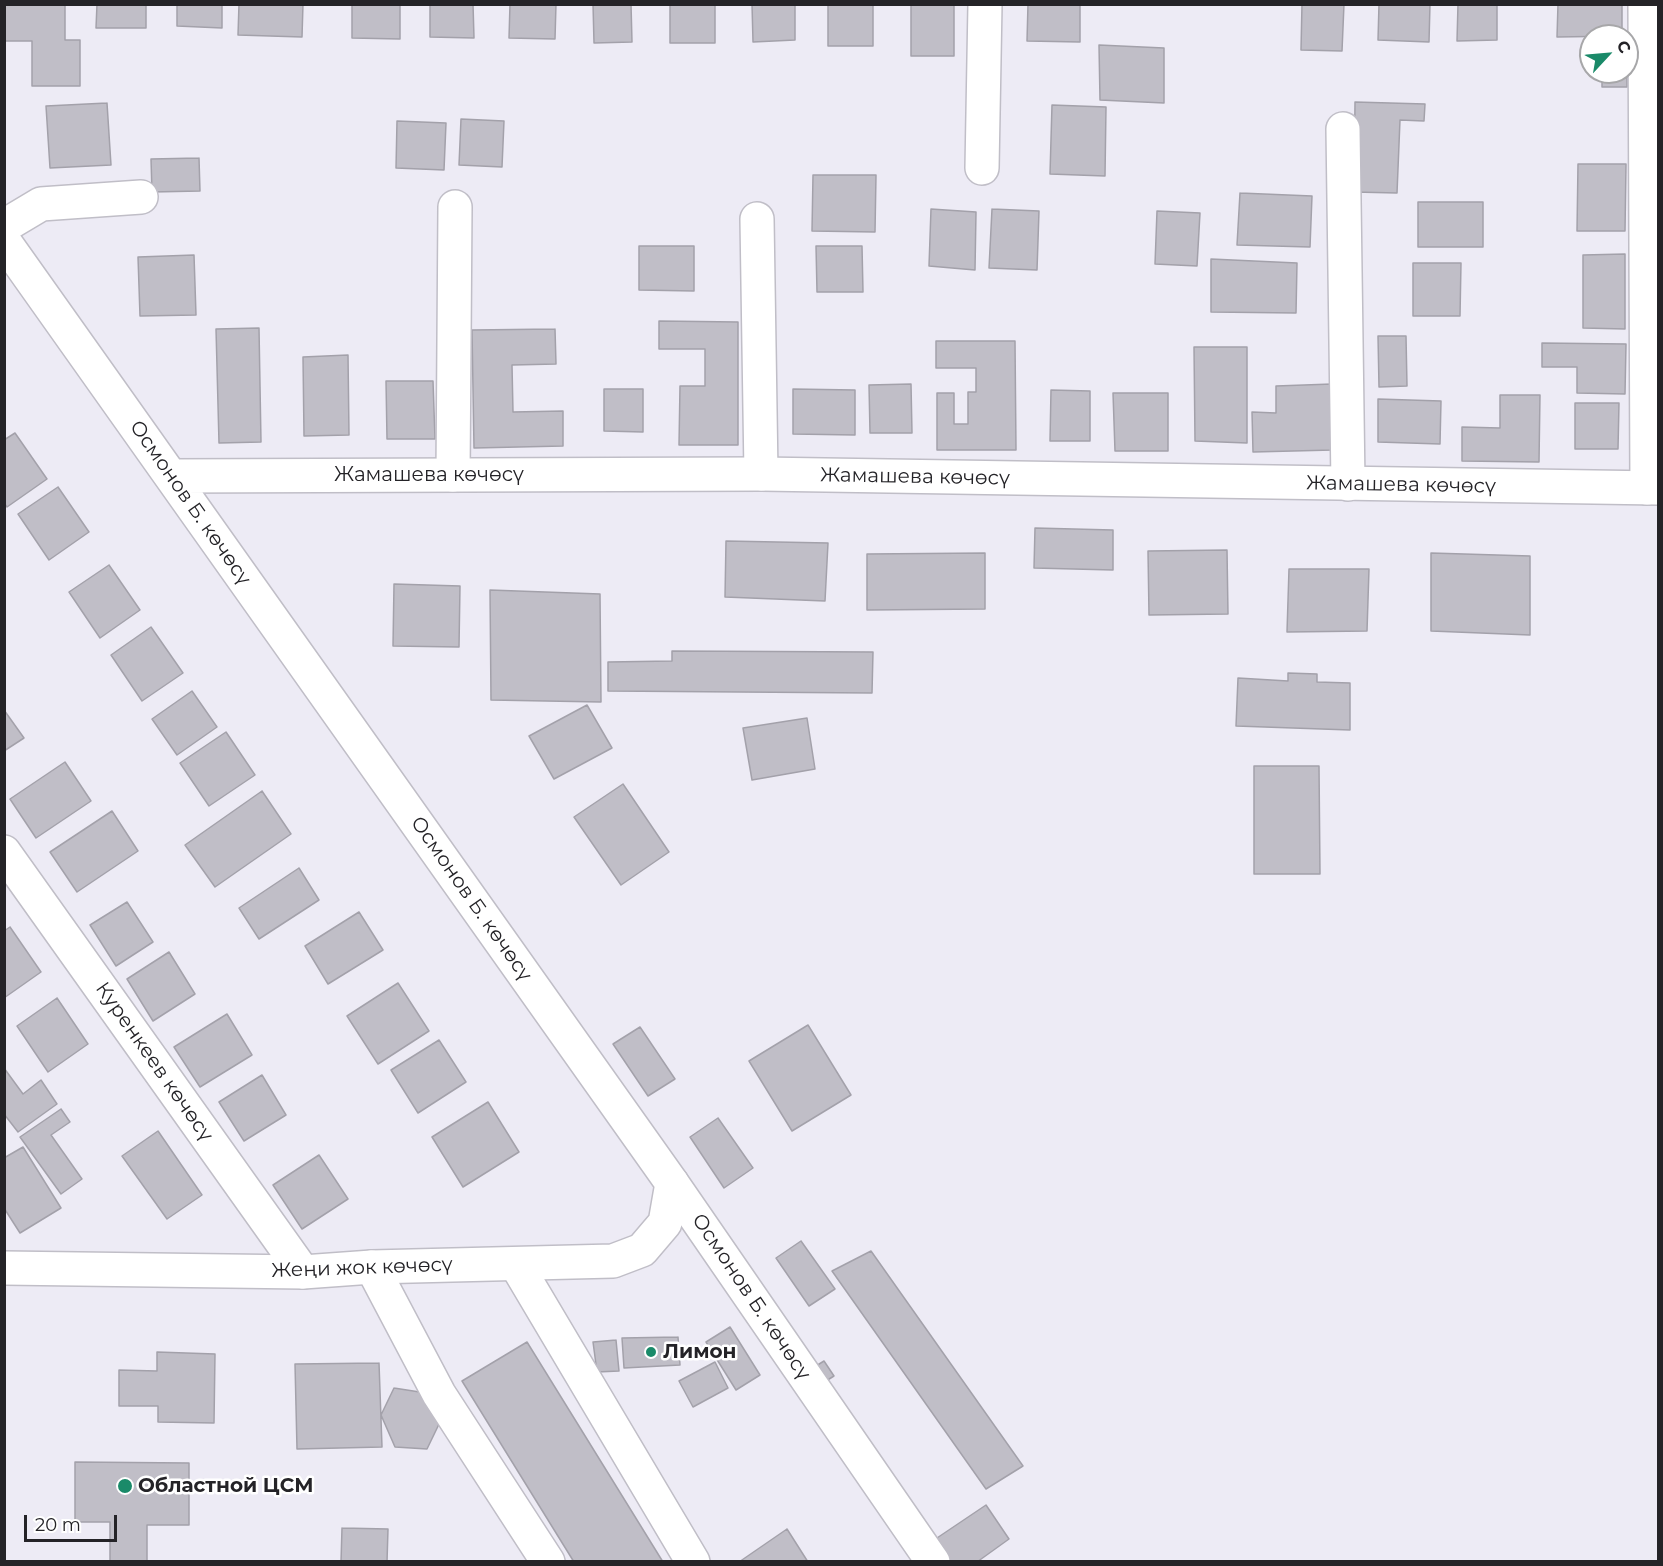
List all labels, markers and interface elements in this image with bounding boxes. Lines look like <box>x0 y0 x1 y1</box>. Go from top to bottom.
north arrow <box>1579 24 1639 84</box>
text: С <box>1613 37 1635 56</box>
street label: Осмонов Б. көчөсү <box>124 416 256 590</box>
street label: Жамашева көчөсү <box>334 463 524 487</box>
street label: Жамашева көчөсү <box>820 463 1010 491</box>
street label: Жамашева көчөсү <box>1306 471 1496 499</box>
street label: Осмонов Б. көчөсү <box>405 812 537 986</box>
street label: Куренкеев көчөсү <box>90 978 218 1146</box>
street label: Осмонов Б. көчөсү <box>686 1209 816 1385</box>
street label: Жеңи жок көчөсү <box>271 1253 453 1283</box>
place label: Лимон <box>663 1340 736 1364</box>
marker: Лимон <box>644 1345 658 1359</box>
place label: Областной ЦСМ <box>138 1474 313 1498</box>
marker: Областной ЦСМ <box>116 1477 134 1495</box>
scale bar <box>27 1503 120 1541</box>
text: 20 m <box>35 1514 81 1536</box>

